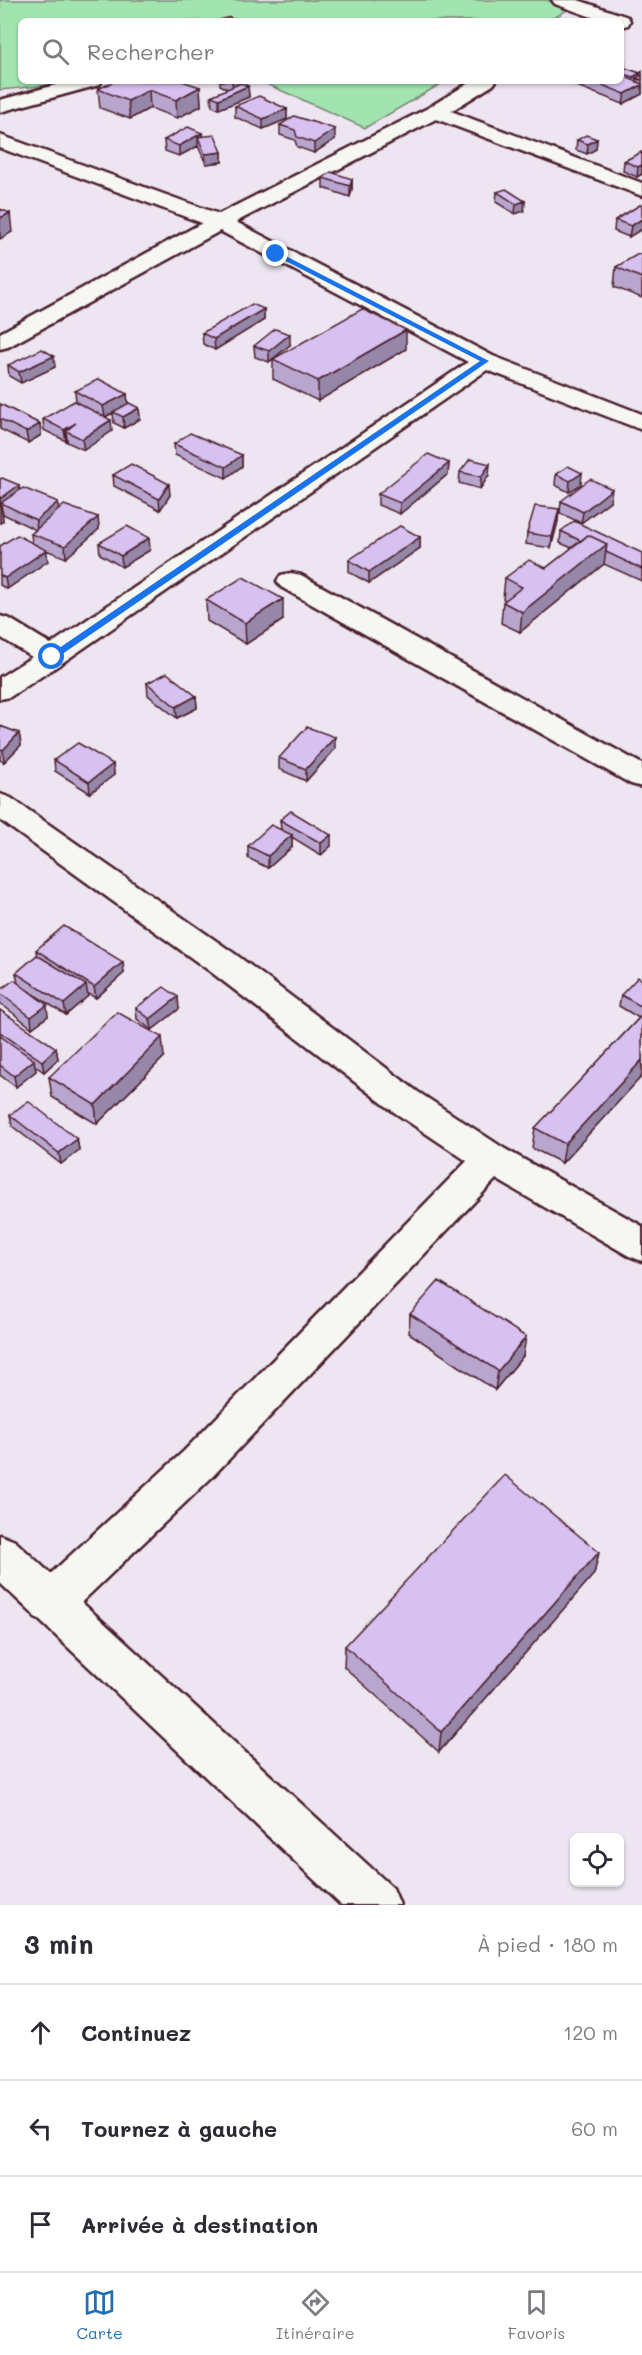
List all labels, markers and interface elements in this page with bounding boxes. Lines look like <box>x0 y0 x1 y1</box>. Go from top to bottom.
search box <box>18 18 624 84</box>
icon: search <box>39 35 72 68</box>
text: Rechercher <box>87 37 215 66</box>
route end <box>262 240 288 266</box>
route start <box>38 643 64 669</box>
map controls <box>570 1833 624 1887</box>
button: locate <box>570 1833 624 1887</box>
text: 3 min <box>24 1927 93 1961</box>
text: À pied · 180 m <box>477 1931 618 1957</box>
icon: ahead <box>24 2016 57 2049</box>
text: Continuez <box>81 2018 191 2047</box>
text: 120 m <box>563 2019 618 2045</box>
icon: left <box>24 2112 57 2145</box>
text: Tournez à gauche <box>81 2114 277 2143</box>
text: 60 m <box>571 2115 618 2141</box>
icon: arrive <box>24 2208 57 2241</box>
text: Arrivée à destination <box>81 2210 318 2239</box>
tab: Carte <box>77 2286 123 2343</box>
tab: Itinéraire <box>276 2286 355 2343</box>
tab: Favoris <box>508 2286 565 2343</box>

